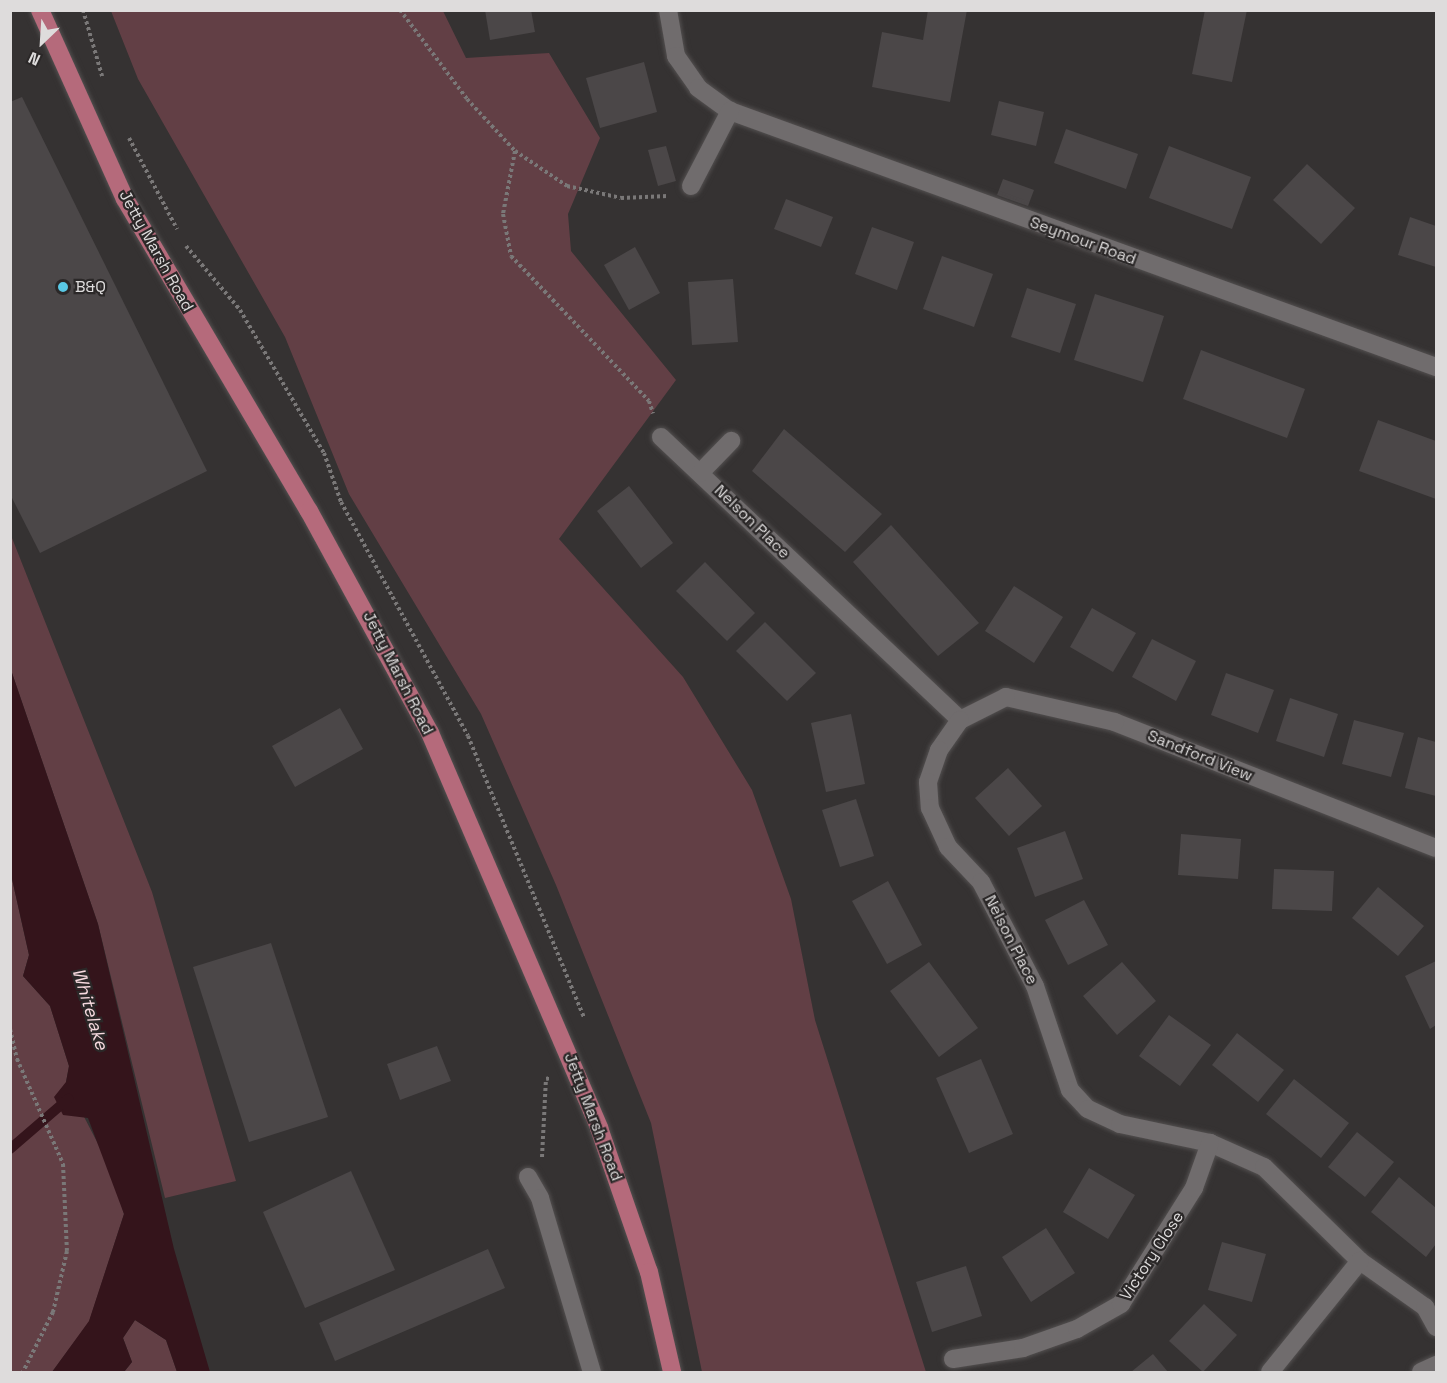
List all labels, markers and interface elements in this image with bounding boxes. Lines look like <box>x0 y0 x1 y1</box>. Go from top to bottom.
north arrow <box>12 12 72 72</box>
text: N <box>25 47 43 71</box>
street label: Jetty Marsh Road <box>115 187 197 315</box>
street label: Seymour Road <box>1027 213 1139 269</box>
place label: B&Q <box>75 277 106 297</box>
marker: B&Q <box>56 280 70 294</box>
street label: Nelson Place <box>710 481 794 563</box>
street label: Jetty Marsh Road <box>359 608 437 738</box>
street label: Sandford View <box>1145 726 1255 786</box>
street label: Nelson Place <box>980 892 1042 988</box>
water label: Whitelake <box>67 965 113 1053</box>
street label: Jetty Marsh Road <box>560 1050 626 1184</box>
street label: Victory Close <box>1116 1208 1188 1304</box>

